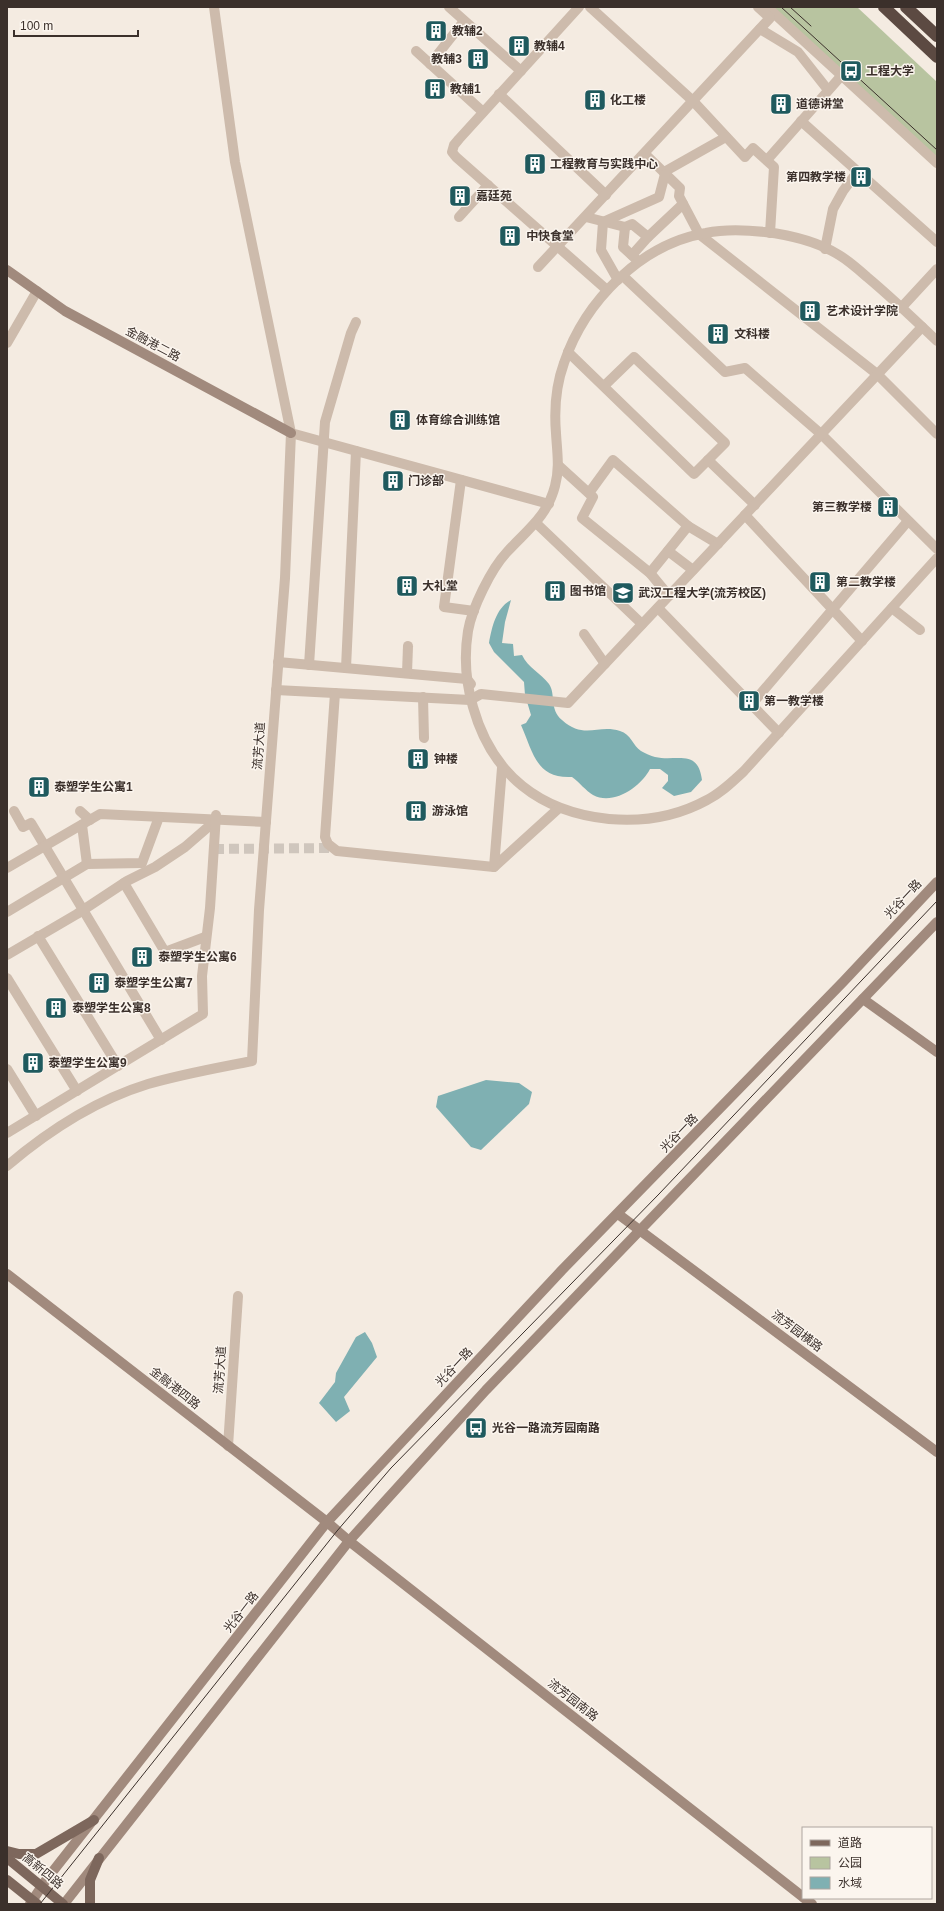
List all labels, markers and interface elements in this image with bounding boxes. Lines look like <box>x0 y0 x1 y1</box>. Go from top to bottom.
scale bar <box>14 12 138 38</box>
building icon: 教辅2 <box>423 18 449 44</box>
text: 100 m <box>20 19 53 33</box>
place label: 教辅2 <box>452 24 483 38</box>
building icon: 教辅4 <box>506 33 532 59</box>
place label: 教辅4 <box>534 39 565 53</box>
building icon: 教辅3 <box>465 46 491 72</box>
place label: 教辅3 <box>431 52 462 66</box>
bus stop icon: 工程大学 <box>838 58 864 84</box>
place label: 工程大学 <box>866 64 914 78</box>
building icon: 教辅1 <box>422 76 448 102</box>
place label: 教辅1 <box>450 82 481 96</box>
building icon: 化工楼 <box>582 87 608 113</box>
building icon: 道德讲堂 <box>768 91 794 117</box>
place label: 化工楼 <box>610 93 646 107</box>
place label: 道德讲堂 <box>796 97 844 111</box>
building icon: 工程教育与实践中心 <box>522 151 548 177</box>
place label: 工程教育与实践中心 <box>550 157 658 171</box>
building icon: 第四教学楼 <box>848 164 874 190</box>
place label: 第四教学楼 <box>786 170 846 184</box>
building icon: 嘉廷苑 <box>447 183 473 209</box>
place label: 嘉廷苑 <box>476 189 512 203</box>
building icon: 中快食堂 <box>497 223 523 249</box>
place label: 中快食堂 <box>526 229 574 243</box>
building icon: 艺术设计学院 <box>797 298 823 324</box>
place label: 艺术设计学院 <box>826 304 898 318</box>
building icon: 文科楼 <box>705 321 731 347</box>
street label: 金融港二路 <box>123 324 183 364</box>
place label: 文科楼 <box>734 327 770 341</box>
building icon: 体育综合训练馆 <box>387 407 413 433</box>
place label: 体育综合训练馆 <box>416 413 500 427</box>
building icon: 门诊部 <box>380 468 406 494</box>
place label: 门诊部 <box>408 474 444 488</box>
building icon: 第三教学楼 <box>875 494 901 520</box>
place label: 第三教学楼 <box>812 500 872 514</box>
building icon: 第二教学楼 <box>807 569 833 595</box>
building icon: 大礼堂 <box>394 573 420 599</box>
place label: 第二教学楼 <box>836 575 896 589</box>
building icon: 图书馆 <box>542 578 568 604</box>
place label: 大礼堂 <box>422 579 458 593</box>
school or university icon: 武汉工程大学(流芳校区) <box>610 580 636 606</box>
place label: 图书馆 <box>570 584 606 598</box>
place label: 武汉工程大学(流芳校区) <box>638 586 766 600</box>
building icon: 第一教学楼 <box>736 688 762 714</box>
place label: 第一教学楼 <box>764 694 824 708</box>
street label: 流芳大道 <box>250 722 268 770</box>
building icon: 钟楼 <box>405 746 431 772</box>
place label: 钟楼 <box>434 752 458 766</box>
building icon: 泰塑学生公寓1 <box>26 774 52 800</box>
place label: 泰塑学生公寓1 <box>54 780 133 794</box>
building icon: 游泳馆 <box>403 798 429 824</box>
place label: 游泳馆 <box>432 804 468 818</box>
street label: 光谷一路 <box>882 877 924 921</box>
building icon: 泰塑学生公寓6 <box>129 944 155 970</box>
place label: 泰塑学生公寓6 <box>158 950 237 964</box>
building icon: 泰塑学生公寓7 <box>86 970 112 996</box>
place label: 泰塑学生公寓7 <box>114 976 193 990</box>
building icon: 泰塑学生公寓8 <box>43 995 69 1021</box>
place label: 泰塑学生公寓8 <box>72 1001 151 1015</box>
building icon: 泰塑学生公寓9 <box>20 1050 46 1076</box>
place label: 泰塑学生公寓9 <box>48 1056 127 1070</box>
street label: 光谷一路 <box>657 1111 701 1155</box>
street label: 流芳园横路 <box>769 1307 825 1355</box>
street label: 光谷一路 <box>433 1345 475 1389</box>
street label: 流芳大道 <box>211 1346 229 1394</box>
street label: 金融港四路 <box>147 1364 203 1412</box>
bus stop icon: 光谷一路流芳园南路 <box>463 1415 489 1441</box>
place label: 光谷一路流芳园南路 <box>492 1421 600 1435</box>
street label: 光谷一路 <box>221 1589 261 1635</box>
street label: 流芳园南路 <box>545 1676 601 1724</box>
legend <box>802 1827 932 1899</box>
text: 道路 <box>838 1836 862 1850</box>
street label: 高新四路 <box>20 1850 66 1892</box>
text: 公园 <box>838 1856 862 1870</box>
text: 水域 <box>838 1876 862 1890</box>

